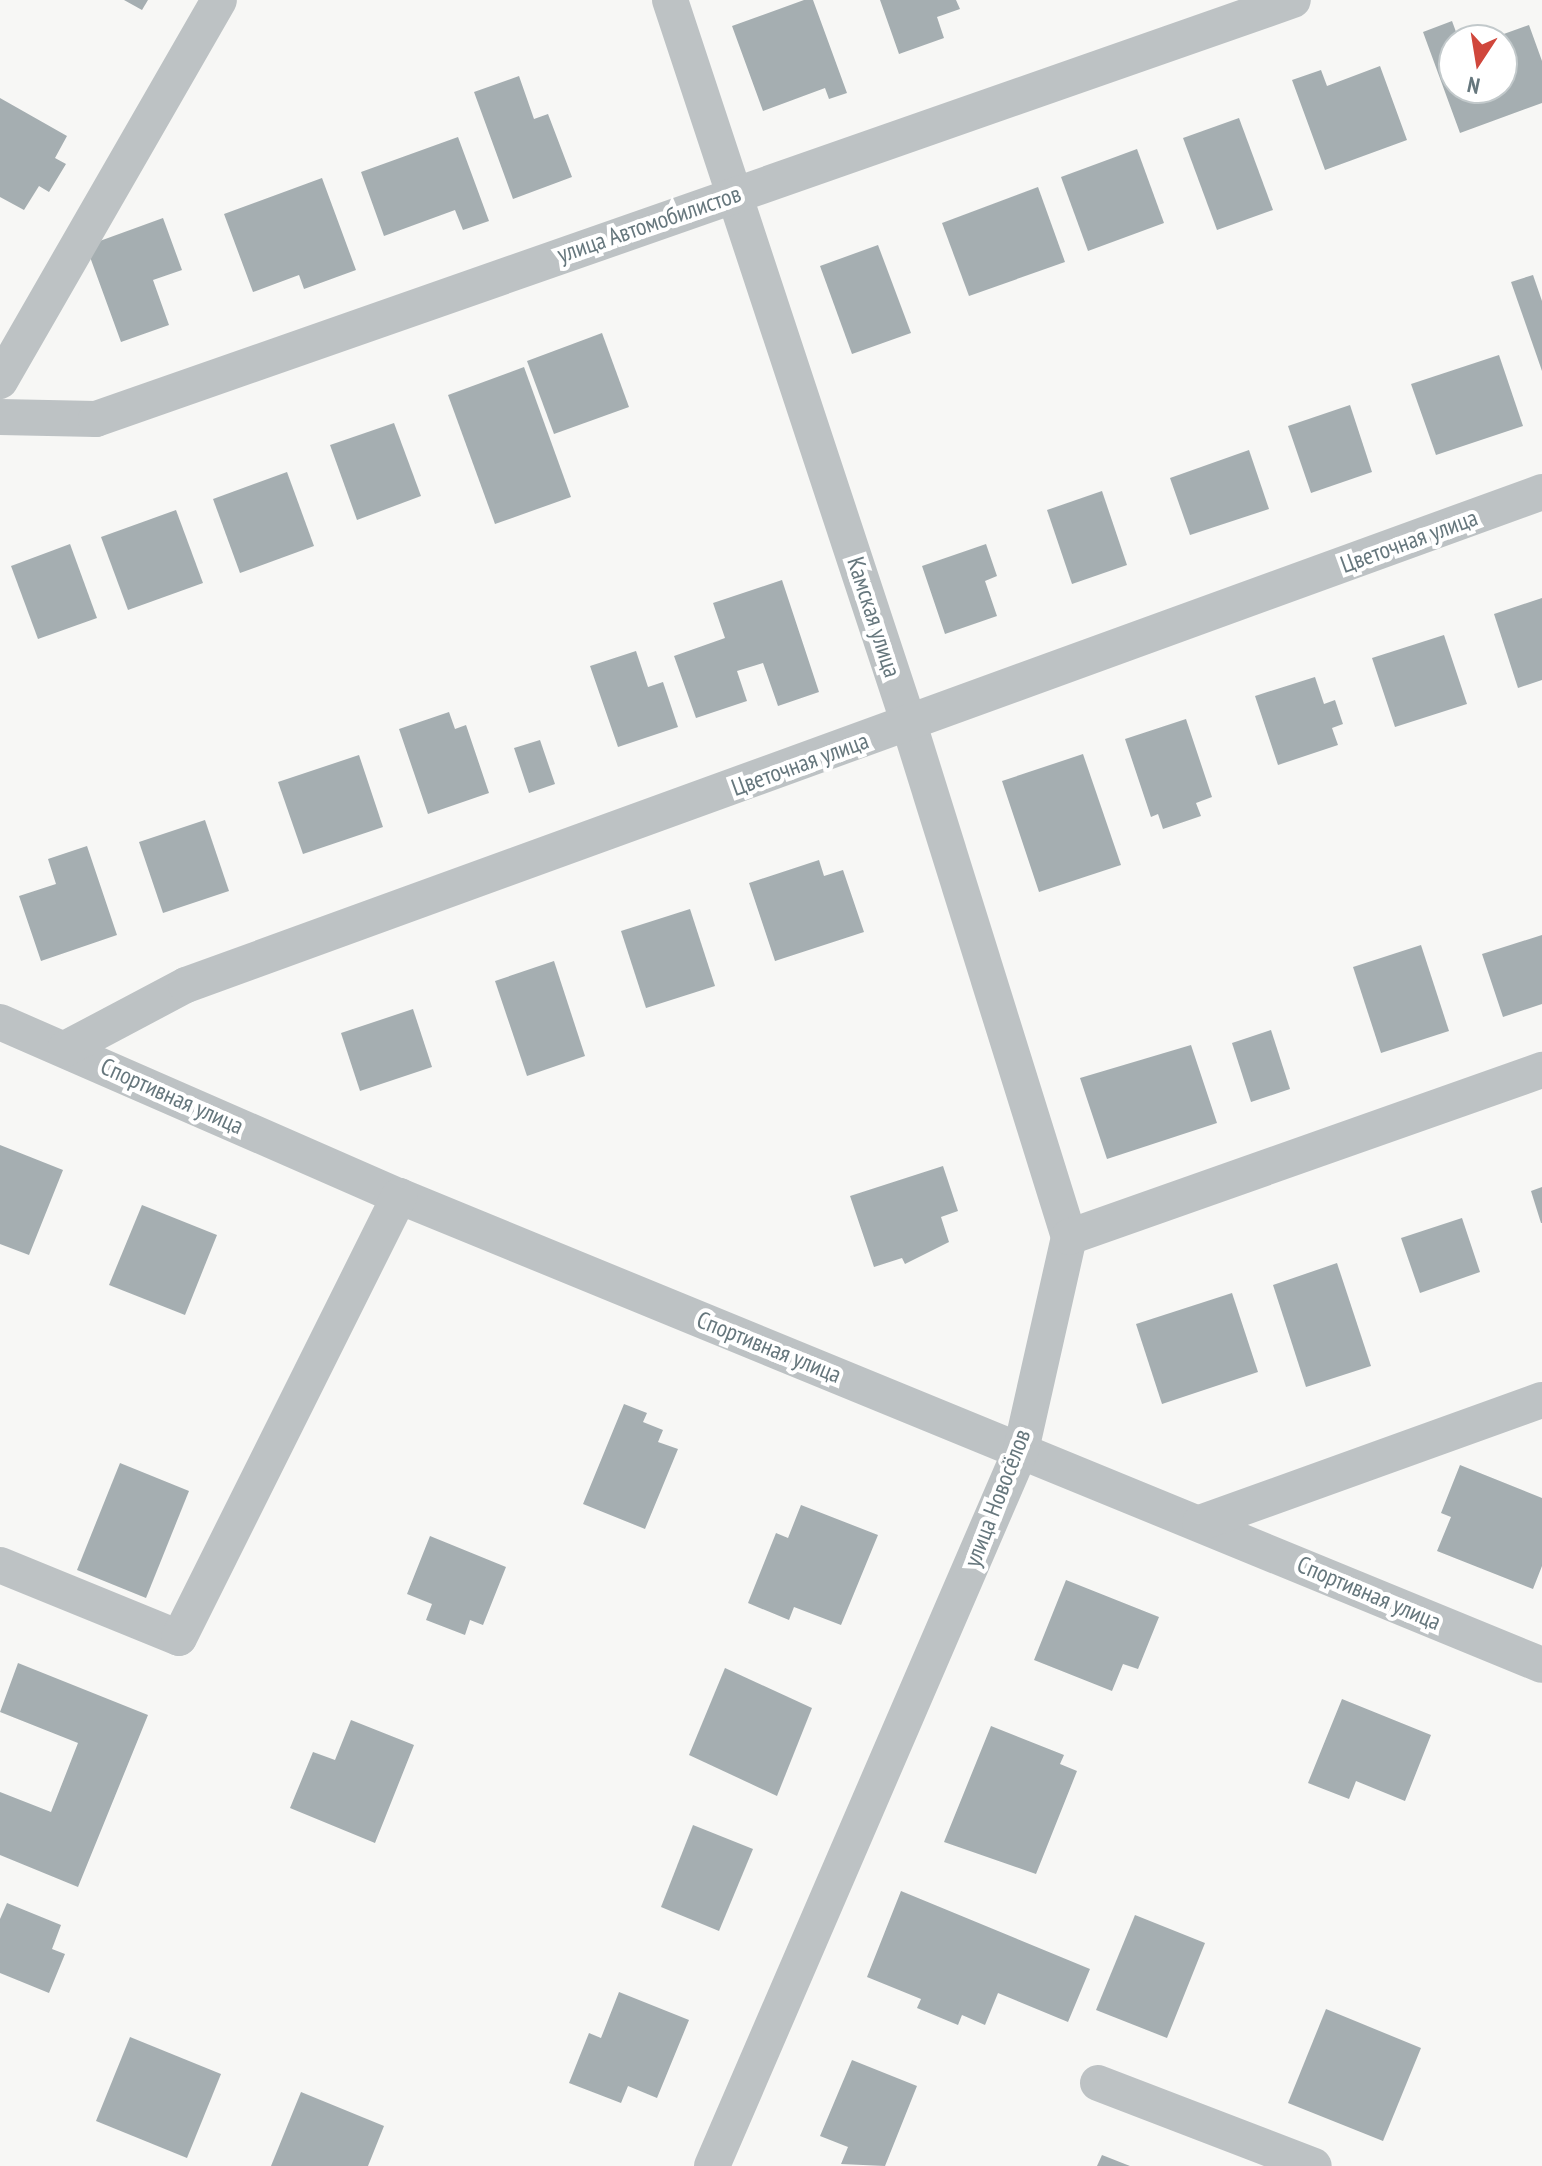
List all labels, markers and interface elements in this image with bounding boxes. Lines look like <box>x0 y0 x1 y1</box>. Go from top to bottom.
north arrow <box>1438 24 1518 104</box>
text: N <box>1465 71 1482 100</box>
street label: улица Автомобилистов <box>553 179 745 269</box>
street label: Цветочная улица <box>1337 503 1481 579</box>
street label: Камская улица <box>841 553 907 681</box>
street label: Цветочная улица <box>728 726 872 802</box>
street label: Спортивная улица <box>96 1052 248 1140</box>
street label: Спортивная улица <box>693 1305 845 1389</box>
street label: улица Новосёлов <box>958 1425 1036 1571</box>
street label: Спортивная улица <box>1293 1550 1445 1636</box>

